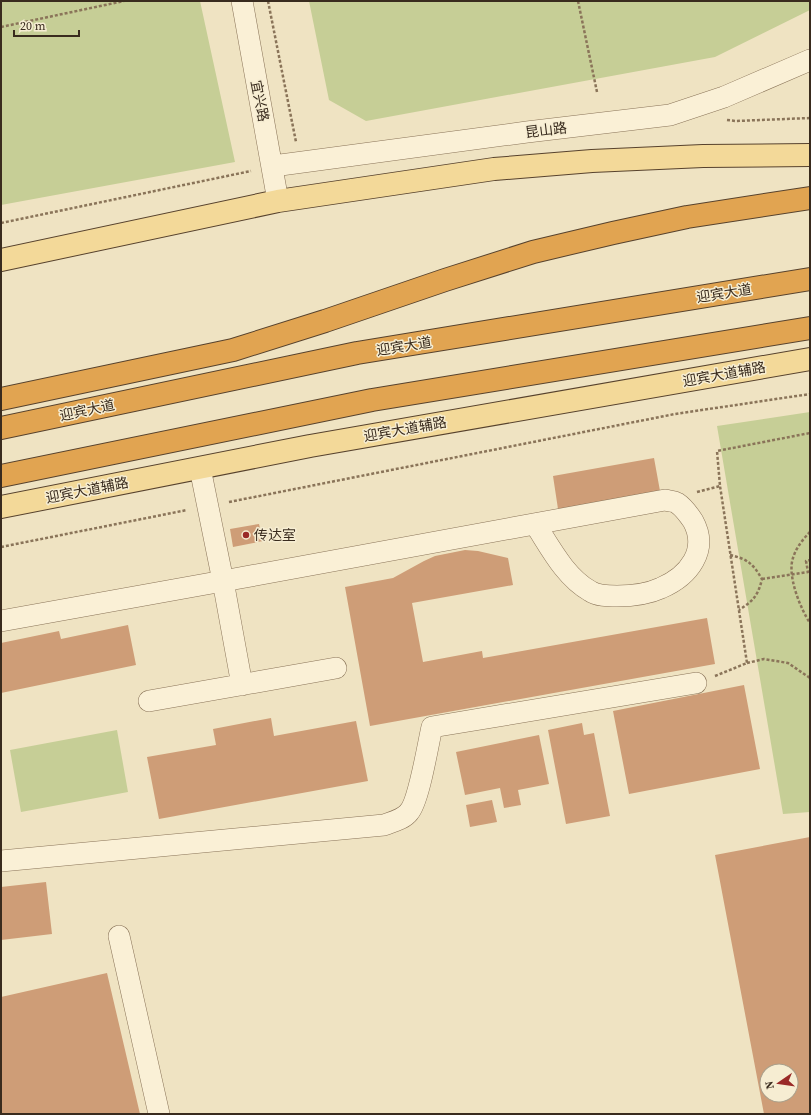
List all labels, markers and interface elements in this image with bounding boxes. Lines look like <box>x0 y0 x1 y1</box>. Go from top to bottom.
scale bar <box>14 12 79 38</box>
text: 20 m <box>20 18 46 34</box>
street label: 宜兴路 <box>246 78 274 124</box>
street label: 昆山路 <box>524 118 568 142</box>
street label: 迎宾大道 <box>695 279 753 307</box>
street label: 迎宾大道 <box>375 332 433 360</box>
street label: 迎宾大道辅路 <box>681 357 767 391</box>
street label: 迎宾大道 <box>58 394 116 426</box>
street label: 迎宾大道辅路 <box>362 412 448 446</box>
street label: 迎宾大道辅路 <box>44 472 130 508</box>
place label: 传达室 <box>254 525 296 545</box>
marker: 传达室 <box>241 530 251 540</box>
north arrow <box>759 1063 799 1103</box>
text: N <box>762 1080 778 1091</box>

